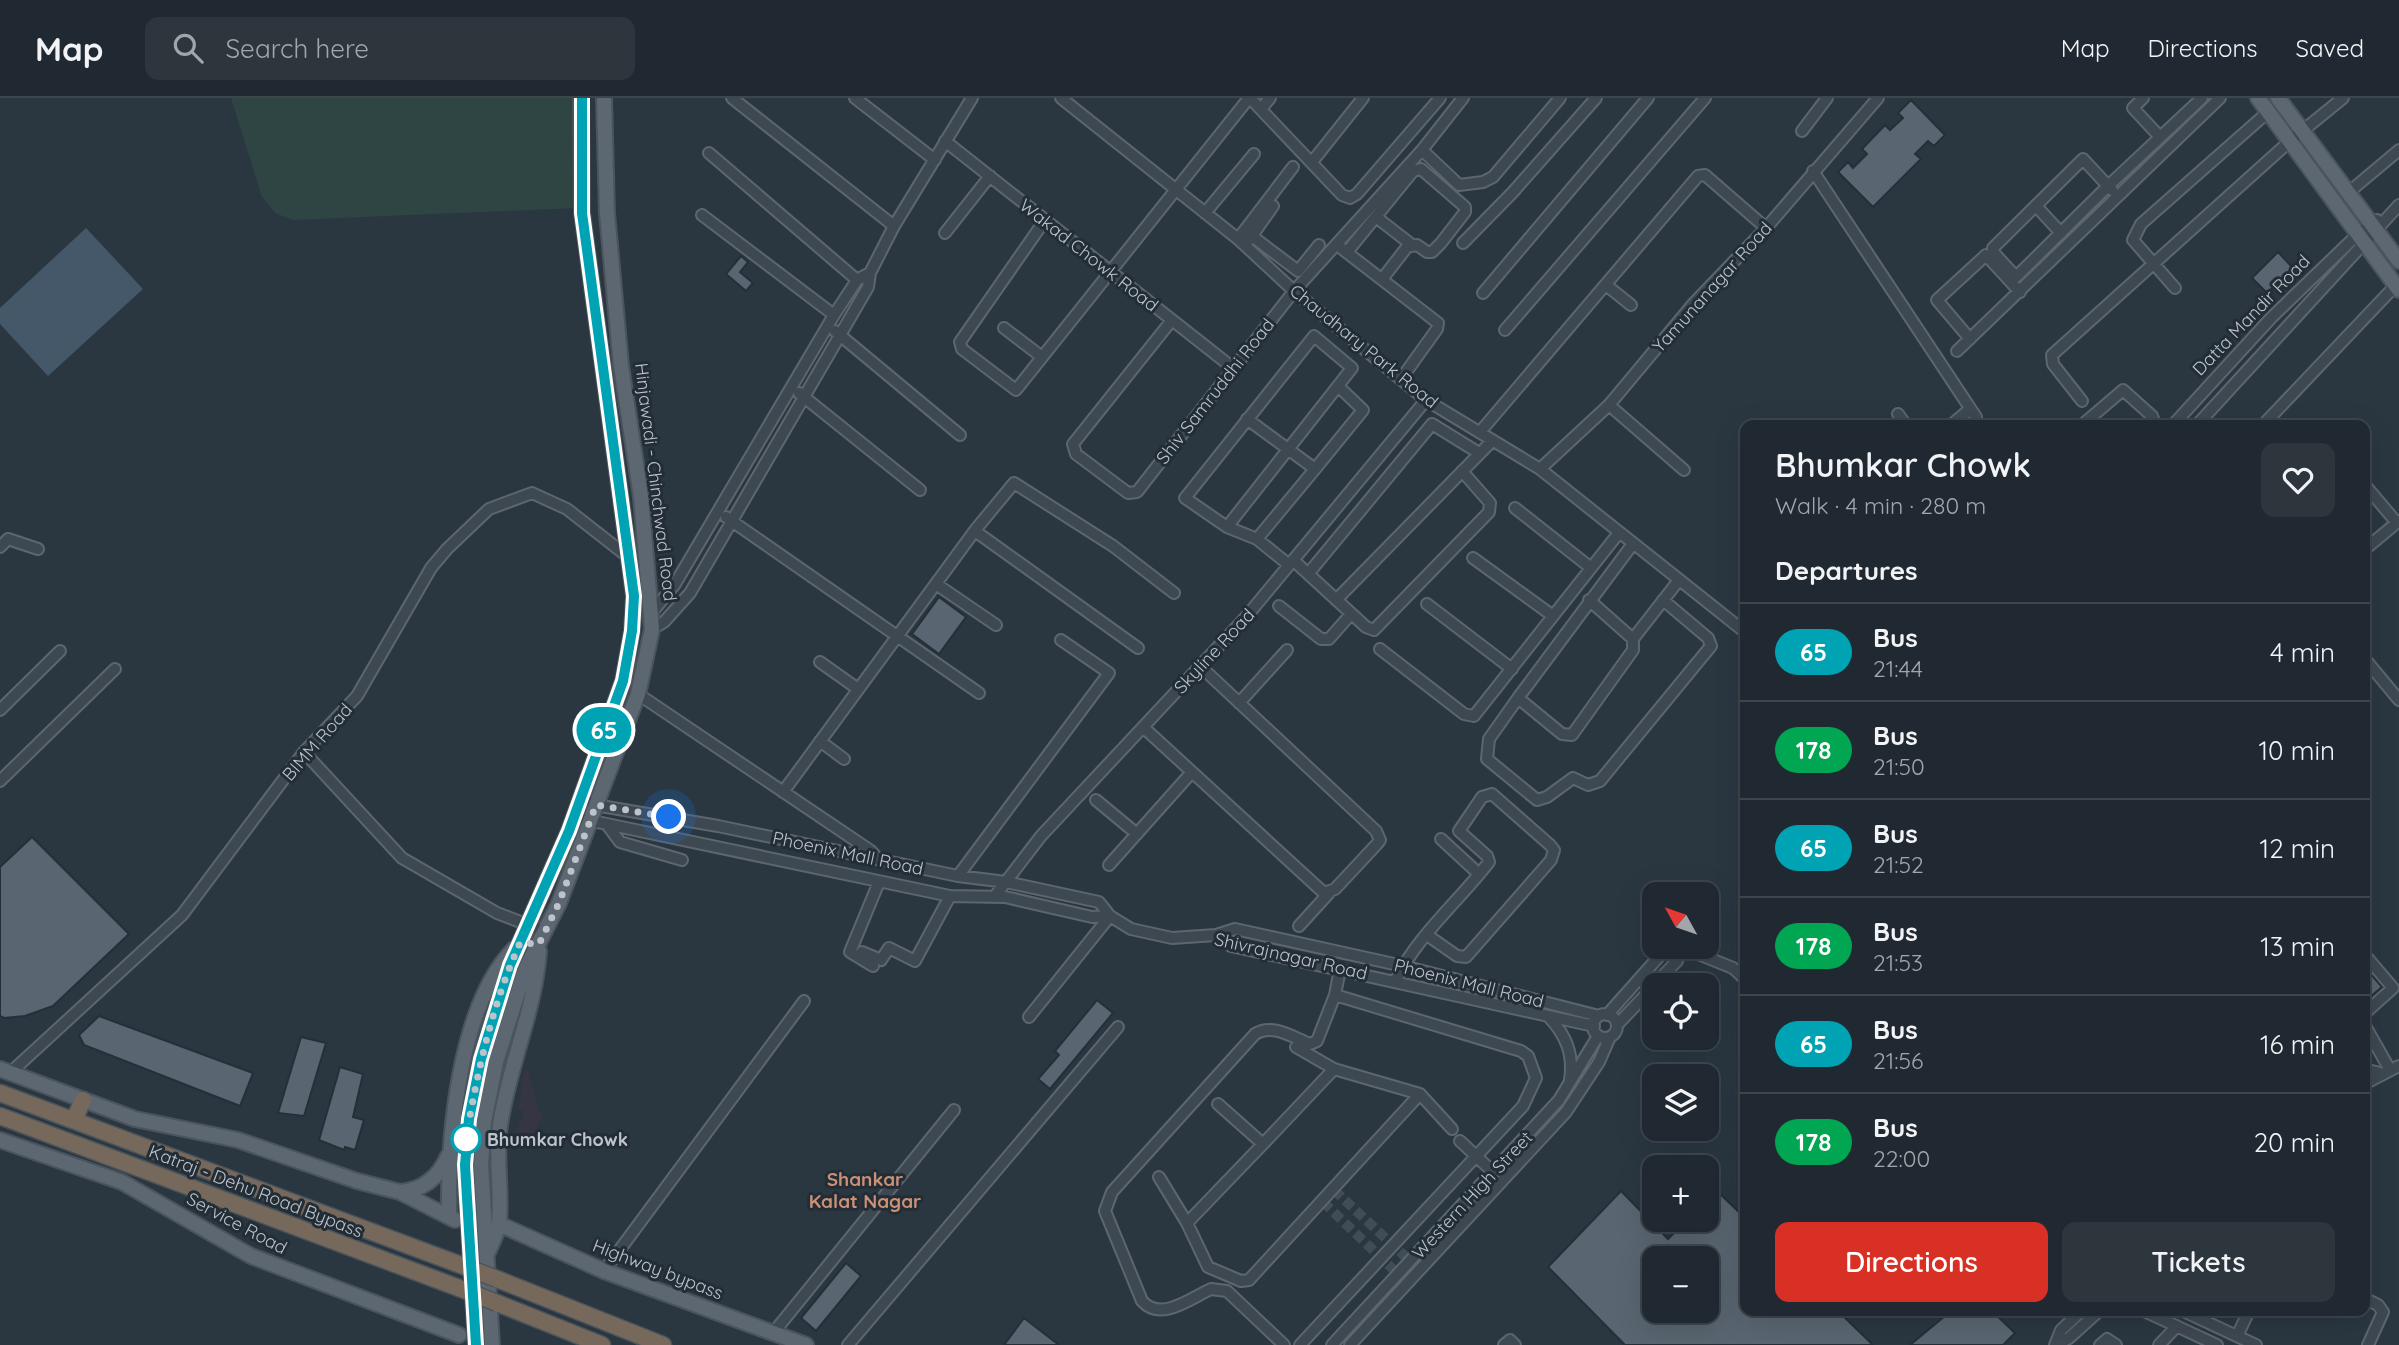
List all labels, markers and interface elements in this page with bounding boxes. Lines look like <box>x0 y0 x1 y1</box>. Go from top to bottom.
search box <box>145 17 635 80</box>
text: Map <box>35 28 103 69</box>
icon: search <box>169 29 207 67</box>
text: Search here <box>225 32 369 65</box>
text: Map <box>2061 33 2110 63</box>
text: Directions <box>2148 33 2258 63</box>
text: Saved <box>2296 33 2364 63</box>
street label: Wakad Chowk Road <box>1015 194 1163 316</box>
street label: Yamunanagar Road <box>1647 217 1777 357</box>
street label: Datta Mandir Road <box>2187 250 2315 380</box>
street label: Chaudhary Park Road <box>1285 279 1443 413</box>
street label: Shiv Samruddhi Road <box>1151 314 1279 468</box>
street label: Hinjawadi - Chinchwad Road <box>630 362 682 602</box>
button: heart <box>2261 443 2335 517</box>
text: Bhumkar Chowk <box>1775 444 2031 485</box>
text: Walk · 4 min · 280 m <box>1775 491 1986 520</box>
text: Departures <box>1775 554 1918 587</box>
street label: Skyline Road <box>1169 604 1259 698</box>
text: Bus <box>1873 621 1918 654</box>
text: 4 min <box>2270 636 2335 669</box>
text: 65 <box>1800 637 1827 667</box>
text: 21:44 <box>1873 654 1923 683</box>
street label: BIMM Road <box>277 698 357 786</box>
line badge: 65 <box>572 707 636 753</box>
text: 65 <box>590 715 618 745</box>
text: Bus <box>1873 719 1918 752</box>
text: 10 min <box>2259 734 2335 767</box>
text: 178 <box>1796 735 1831 765</box>
text: 21:50 <box>1873 752 1925 781</box>
your location <box>651 799 686 834</box>
text: Bus <box>1873 817 1918 850</box>
street label: Phoenix Mall Road <box>771 826 925 880</box>
text: 12 min <box>2260 832 2335 865</box>
text: 65 <box>1800 833 1827 863</box>
text: 21:52 <box>1873 850 1924 879</box>
north arrow <box>1642 882 1718 959</box>
map controls <box>1642 882 1719 1323</box>
text: Bus <box>1873 915 1918 948</box>
street label: Shivrajnagar Road <box>1212 927 1370 985</box>
text: 13 min <box>2260 930 2335 963</box>
text: 178 <box>1796 931 1831 961</box>
text: 21:53 <box>1873 948 1923 977</box>
street label: Phoenix Mall Road <box>1392 953 1546 1013</box>
button: locate <box>1642 973 1719 1050</box>
text: Bus <box>1873 1013 1918 1046</box>
text: 16 min <box>2260 1028 2335 1061</box>
text: 65 <box>1800 1029 1827 1059</box>
text: 21:56 <box>1873 1046 1923 1075</box>
button: layers <box>1642 1064 1719 1141</box>
text: Bus <box>1873 1111 1918 1144</box>
marker: Bhumkar Chowk <box>451 1124 481 1154</box>
street label: Western High Street <box>1407 1126 1537 1264</box>
text: 20 min <box>2254 1126 2335 1159</box>
text: 178 <box>1796 1127 1831 1157</box>
place label: Bhumkar Chowk <box>487 1128 628 1151</box>
street label: Katraj - Dehu Road Bypass <box>146 1140 366 1242</box>
text: 22:00 <box>1873 1144 1930 1173</box>
button: + <box>1642 1155 1719 1232</box>
district label: Shankar Kalat Nagar <box>809 1167 921 1213</box>
street label: Service Road <box>183 1187 291 1259</box>
button: Directions <box>1775 1222 2048 1302</box>
button: Tickets <box>2062 1222 2335 1302</box>
street label: Highway bypass <box>590 1234 726 1304</box>
button: − <box>1642 1246 1719 1323</box>

